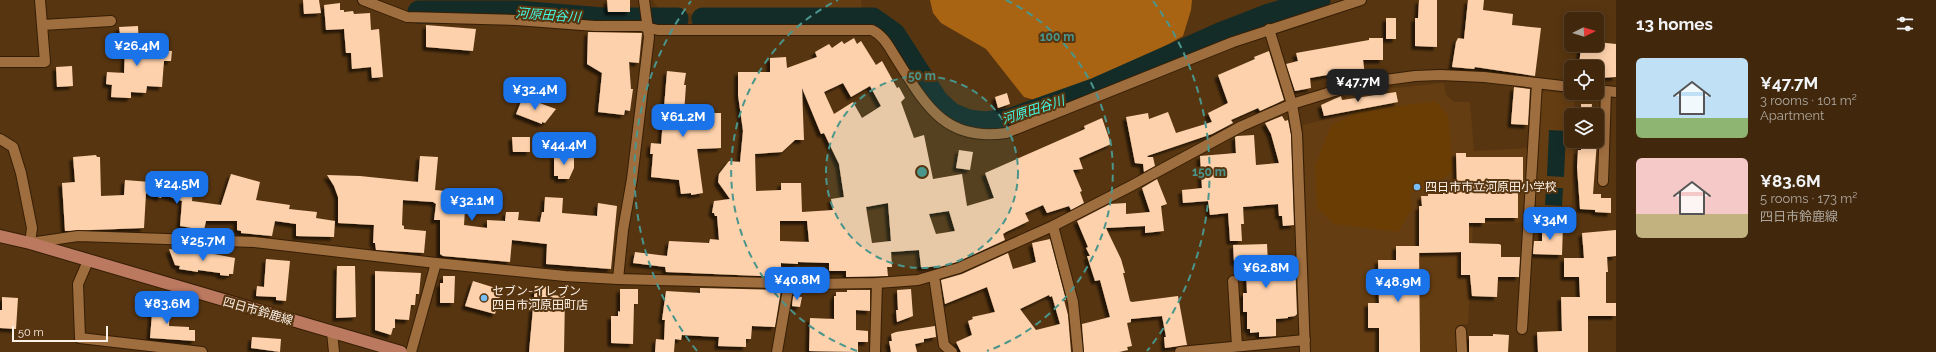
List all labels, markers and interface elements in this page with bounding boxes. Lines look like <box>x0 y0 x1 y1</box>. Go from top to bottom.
water label: 河原田谷川 <box>515 5 583 25</box>
north arrow <box>1564 12 1604 52</box>
map controls <box>1564 12 1604 148</box>
icon: filters <box>1894 13 1916 35</box>
text: 13 homes <box>1636 14 1713 34</box>
text: 100 m <box>1040 30 1074 44</box>
pin: ¥26.4M <box>104 33 170 67</box>
text: ¥26.4M <box>114 38 160 53</box>
button: locate <box>1564 60 1604 100</box>
text: 50 m <box>908 69 936 83</box>
pin: ¥47.7M <box>1325 69 1391 103</box>
text: ¥47.7M <box>1760 73 1818 93</box>
text: ¥47.7M <box>1336 74 1380 89</box>
icon: home <box>1668 74 1716 122</box>
pin: ¥32.4M <box>502 77 568 111</box>
text: ¥32.4M <box>512 82 558 97</box>
water label: 河原田谷川 <box>1000 92 1068 127</box>
text: 3 rooms · 101 m² <box>1760 93 1857 108</box>
pin: ¥61.2M <box>650 104 716 138</box>
button: layers <box>1564 108 1604 148</box>
text: Apartment <box>1760 108 1824 123</box>
text: ¥61.2M <box>660 109 706 124</box>
pin: ¥44.4M <box>531 132 597 166</box>
text: ¥44.4M <box>541 137 587 152</box>
centre of rings <box>915 165 929 179</box>
text: 150 m <box>1192 165 1226 179</box>
pin: ¥24.5M <box>144 171 210 205</box>
text: ¥83.6M <box>1760 171 1821 191</box>
icon: home <box>1668 174 1716 222</box>
text: ¥24.5M <box>154 176 200 191</box>
place label: 四日市市立河原田小学校 <box>1425 180 1557 194</box>
marker: 四日市市立河原田小学校 <box>1412 182 1422 192</box>
pin: ¥32.1M <box>439 188 505 222</box>
text: 5 rooms · 173 m² <box>1760 191 1857 206</box>
text: ¥32.1M <box>450 193 494 208</box>
pin: ¥34M <box>1526 207 1574 241</box>
text: 四日市鈴鹿線 <box>1760 209 1838 224</box>
text: ¥34M <box>1532 212 1568 227</box>
pin: ¥25.7M <box>170 228 236 262</box>
text: ¥25.7M <box>181 233 226 248</box>
pin: ¥62.8M <box>1233 255 1299 289</box>
text: ¥62.8M <box>1243 260 1289 275</box>
pin: ¥40.8M <box>764 267 830 301</box>
pin: ¥48.9M <box>1365 269 1431 303</box>
text: ¥40.8M <box>774 272 820 287</box>
text: ¥48.9M <box>1375 274 1421 289</box>
place label: セブン-イレブン 四日市河原田町店 <box>492 284 588 312</box>
pin: ¥83.6M <box>134 291 200 325</box>
marker: セブン-イレブン 四日市河原田町店 <box>479 293 489 303</box>
street label: 四日市鈴鹿線 <box>221 294 295 328</box>
text: ¥83.6M <box>144 296 190 311</box>
scale bar <box>12 324 108 343</box>
text: 50 m <box>18 326 44 339</box>

